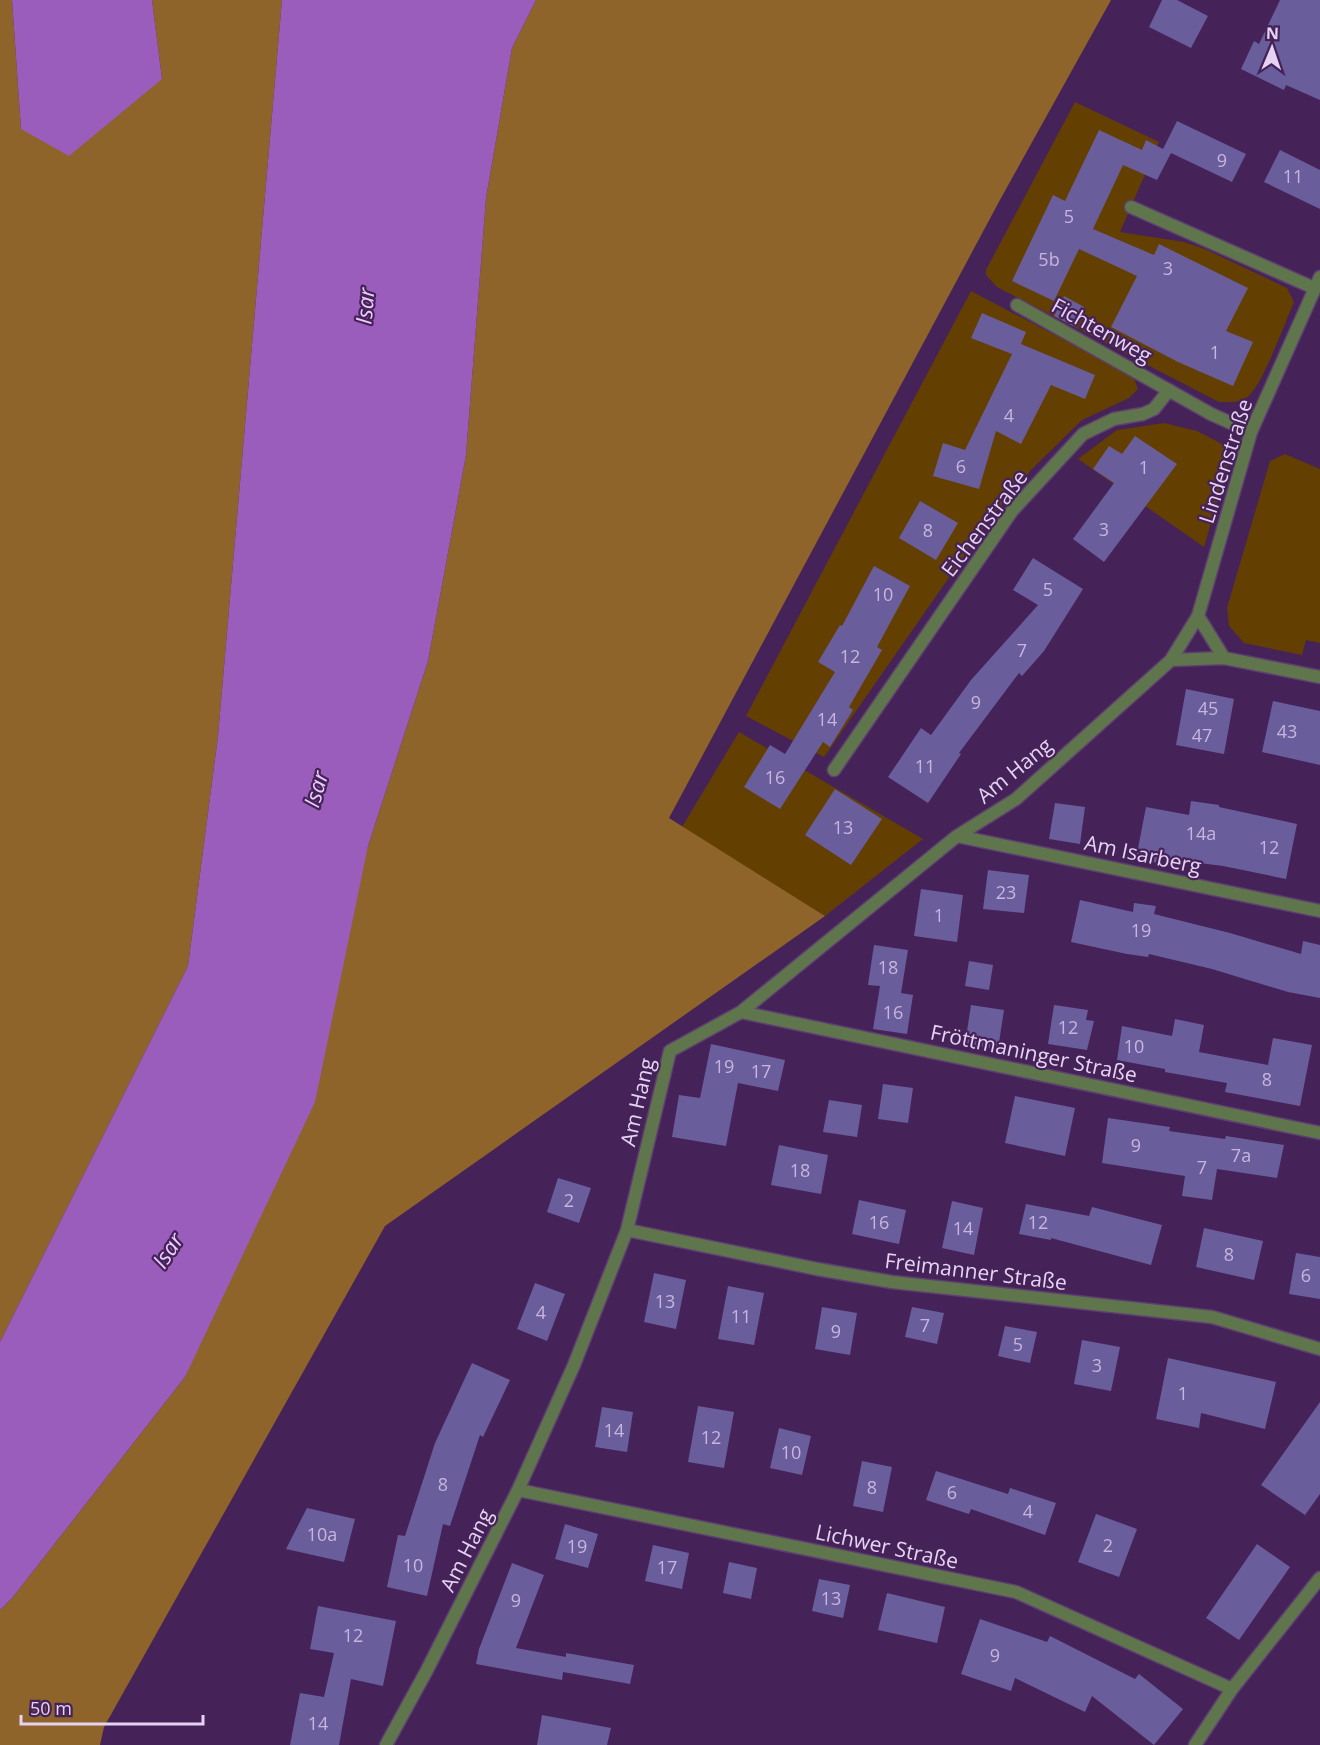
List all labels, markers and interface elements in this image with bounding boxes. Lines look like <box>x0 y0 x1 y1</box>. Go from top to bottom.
north arrow <box>1242 18 1302 78</box>
text: N <box>1266 22 1279 44</box>
house number: 9 <box>1217 148 1227 172</box>
house number: 11 <box>1283 164 1303 188</box>
house number: 5 <box>1064 204 1074 228</box>
house number: 5b <box>1038 247 1060 271</box>
house number: 3 <box>1163 256 1173 280</box>
water label: Isar <box>347 285 381 326</box>
street label: Fichtenweg <box>1047 291 1157 369</box>
house number: 1 <box>1210 340 1220 364</box>
street label: Lindenstraße <box>1192 395 1258 527</box>
house number: 4 <box>1004 403 1014 427</box>
house number: 6 <box>956 454 966 478</box>
house number: 1 <box>1139 455 1149 479</box>
street label: Eichenstraße <box>935 464 1033 582</box>
house number: 3 <box>1099 517 1109 541</box>
house number: 8 <box>923 518 933 542</box>
house number: 5 <box>1043 577 1053 601</box>
house number: 10 <box>873 582 893 606</box>
house number: 7 <box>1017 638 1027 662</box>
house number: 12 <box>840 644 860 668</box>
house number: 9 <box>971 690 981 714</box>
house number: 45 <box>1198 696 1218 720</box>
house number: 14 <box>817 707 837 731</box>
house number: 43 <box>1277 719 1297 743</box>
house number: 47 <box>1192 723 1212 747</box>
street label: Am Hang <box>970 731 1058 809</box>
house number: 11 <box>915 754 935 778</box>
house number: 16 <box>765 765 785 789</box>
water label: Isar <box>296 766 335 811</box>
house number: 13 <box>833 815 853 839</box>
house number: 14a <box>1186 821 1216 845</box>
street label: Am Isarberg <box>1082 828 1204 880</box>
house number: 12 <box>1259 835 1279 859</box>
house number: 23 <box>996 880 1016 904</box>
house number: 1 <box>934 903 944 927</box>
house number: 19 <box>1131 918 1151 942</box>
house number: 18 <box>878 955 898 979</box>
house number: 16 <box>883 1000 903 1024</box>
house number: 12 <box>1058 1015 1078 1039</box>
street label: Fröttmaninger Straße <box>928 1017 1140 1089</box>
house number: 10 <box>1124 1034 1144 1058</box>
house number: 19 <box>714 1054 734 1078</box>
street label: Am Hang <box>613 1055 661 1149</box>
house number: 17 <box>751 1059 771 1083</box>
house number: 8 <box>1262 1067 1272 1091</box>
house number: 9 <box>1131 1133 1141 1157</box>
house number: 7a <box>1231 1143 1251 1167</box>
house number: 7 <box>1197 1155 1207 1179</box>
house number: 18 <box>790 1158 810 1182</box>
house number: 2 <box>564 1188 574 1212</box>
house number: 16 <box>869 1210 889 1234</box>
house number: 12 <box>1028 1210 1048 1234</box>
house number: 14 <box>953 1216 973 1240</box>
water label: Isar <box>144 1225 190 1274</box>
house number: 8 <box>1224 1242 1234 1266</box>
street label: Freimanner Straße <box>883 1246 1069 1296</box>
house number: 6 <box>1301 1263 1311 1287</box>
house number: 13 <box>655 1289 675 1313</box>
house number: 4 <box>536 1300 546 1324</box>
house number: 11 <box>731 1304 751 1328</box>
house number: 7 <box>920 1313 930 1337</box>
house number: 9 <box>831 1319 841 1343</box>
house number: 5 <box>1013 1332 1023 1356</box>
house number: 3 <box>1092 1353 1102 1377</box>
house number: 1 <box>1178 1381 1188 1405</box>
house number: 14 <box>604 1418 624 1442</box>
house number: 12 <box>701 1425 721 1449</box>
house number: 10 <box>781 1440 801 1464</box>
house number: 8 <box>438 1472 448 1496</box>
house number: 8 <box>867 1475 877 1499</box>
house number: 6 <box>947 1480 957 1504</box>
house number: 4 <box>1023 1499 1033 1523</box>
street label: Am Hang <box>433 1504 499 1596</box>
street label: Lichwer Straße <box>813 1517 961 1575</box>
house number: 10a <box>307 1522 337 1546</box>
house number: 2 <box>1103 1533 1113 1557</box>
house number: 19 <box>567 1534 587 1558</box>
house number: 10 <box>403 1553 423 1577</box>
house number: 17 <box>657 1555 677 1579</box>
house number: 13 <box>821 1586 841 1610</box>
house number: 9 <box>511 1588 521 1612</box>
house number: 12 <box>343 1623 363 1647</box>
house number: 9 <box>990 1643 1000 1667</box>
scale bar <box>21 1688 202 1726</box>
text: 50 m <box>30 1696 72 1720</box>
house number: 14 <box>308 1711 328 1735</box>

